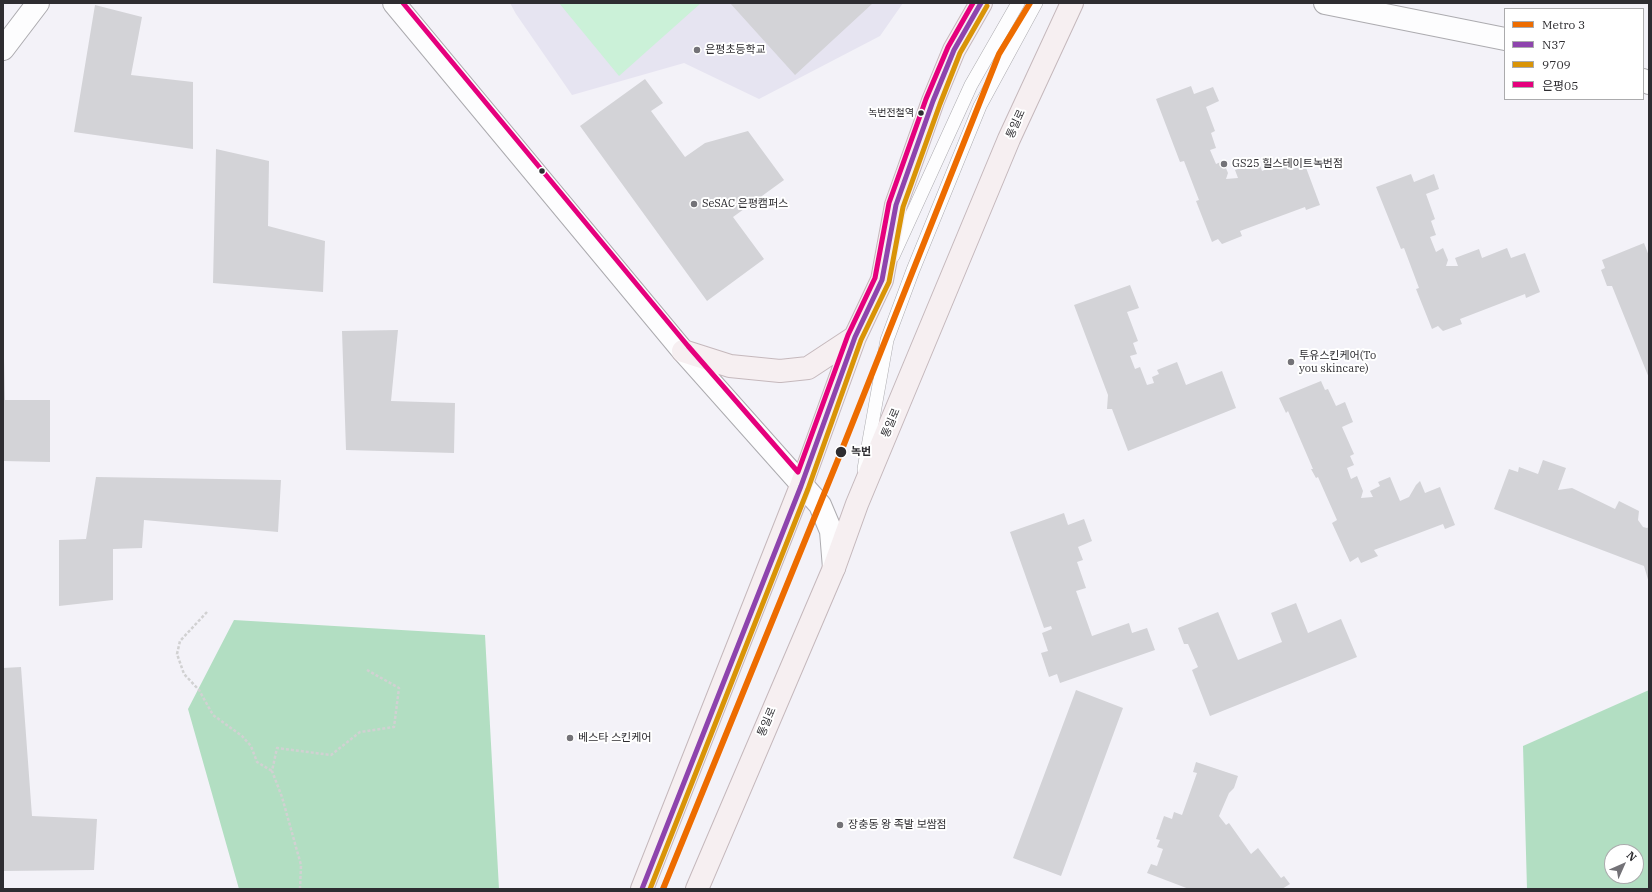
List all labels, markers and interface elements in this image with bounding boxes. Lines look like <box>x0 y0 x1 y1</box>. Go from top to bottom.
legend <box>1504 8 1644 100</box>
text: Metro 3 <box>1542 17 1585 32</box>
text: N37 <box>1542 37 1566 52</box>
place label: 은평초등학교 <box>705 43 766 57</box>
marker: 은평초등학교 <box>692 45 702 55</box>
text: 9709 <box>1542 57 1571 72</box>
text: 은평05 <box>1542 78 1578 93</box>
place label: 녹번전철역 <box>868 107 914 119</box>
street label: 통일로 <box>1004 107 1028 141</box>
marker: 녹번전철역 <box>916 108 926 118</box>
place label: GS25 힐스테이트녹번점 <box>1232 157 1343 171</box>
marker: GS25 힐스테이트녹번점 <box>1219 159 1229 169</box>
unlabelled marker <box>537 166 547 176</box>
place label: SeSAC 은평캠퍼스 <box>702 197 788 211</box>
marker: SeSAC 은평캠퍼스 <box>689 199 699 209</box>
place label: 투유스킨케어(To you skincare) <box>1299 349 1376 375</box>
marker: 투유스킨케어(To you skincare) <box>1286 357 1296 367</box>
street label: 통일로 <box>879 406 903 440</box>
marker: 녹번 <box>834 445 848 459</box>
place label: 녹번 <box>851 445 871 459</box>
street label: 통일로 <box>755 705 779 739</box>
place label: 베스타 스킨케어 <box>578 731 651 745</box>
marker: 베스타 스킨케어 <box>565 733 575 743</box>
place label: 장충동 왕 족발 보쌈점 <box>848 818 947 832</box>
marker: 장충동 왕 족발 보쌈점 <box>835 820 845 830</box>
north arrow <box>1604 844 1644 884</box>
text: N <box>1624 848 1640 864</box>

